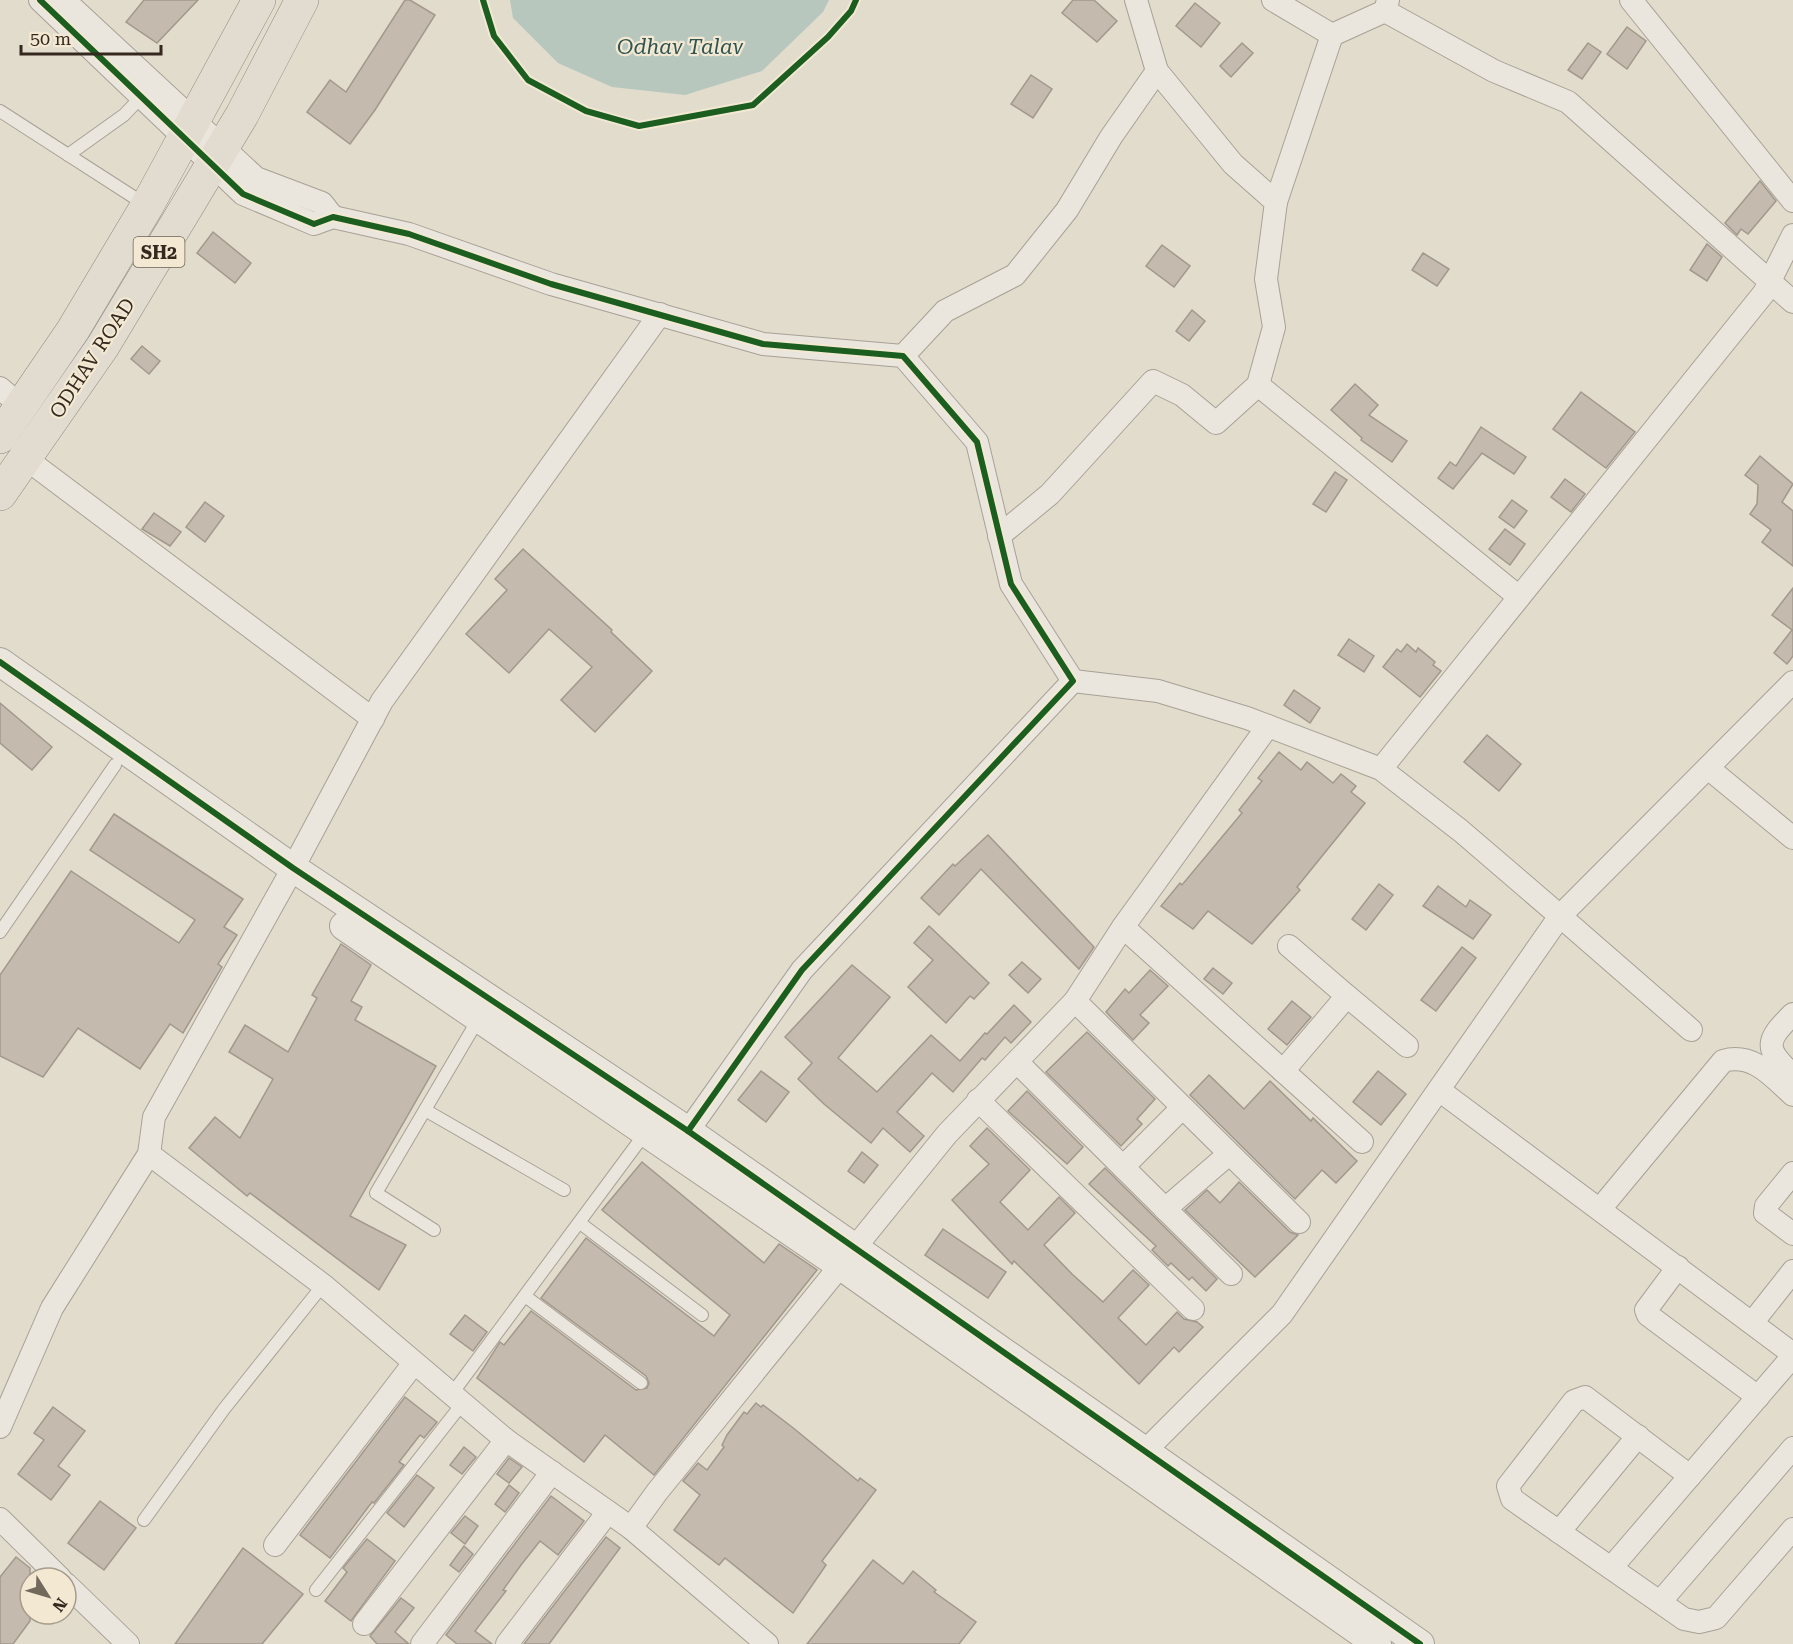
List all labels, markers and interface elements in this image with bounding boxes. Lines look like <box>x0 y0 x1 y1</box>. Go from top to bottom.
scale bar <box>21 18 160 56</box>
text: 50 m <box>30 28 71 49</box>
water label: Odhav Talav <box>617 35 743 59</box>
road number: SH2 <box>134 237 184 267</box>
street label: ODHAV ROAD <box>44 293 140 423</box>
north arrow <box>18 1566 78 1626</box>
text: N <box>48 1594 71 1615</box>

